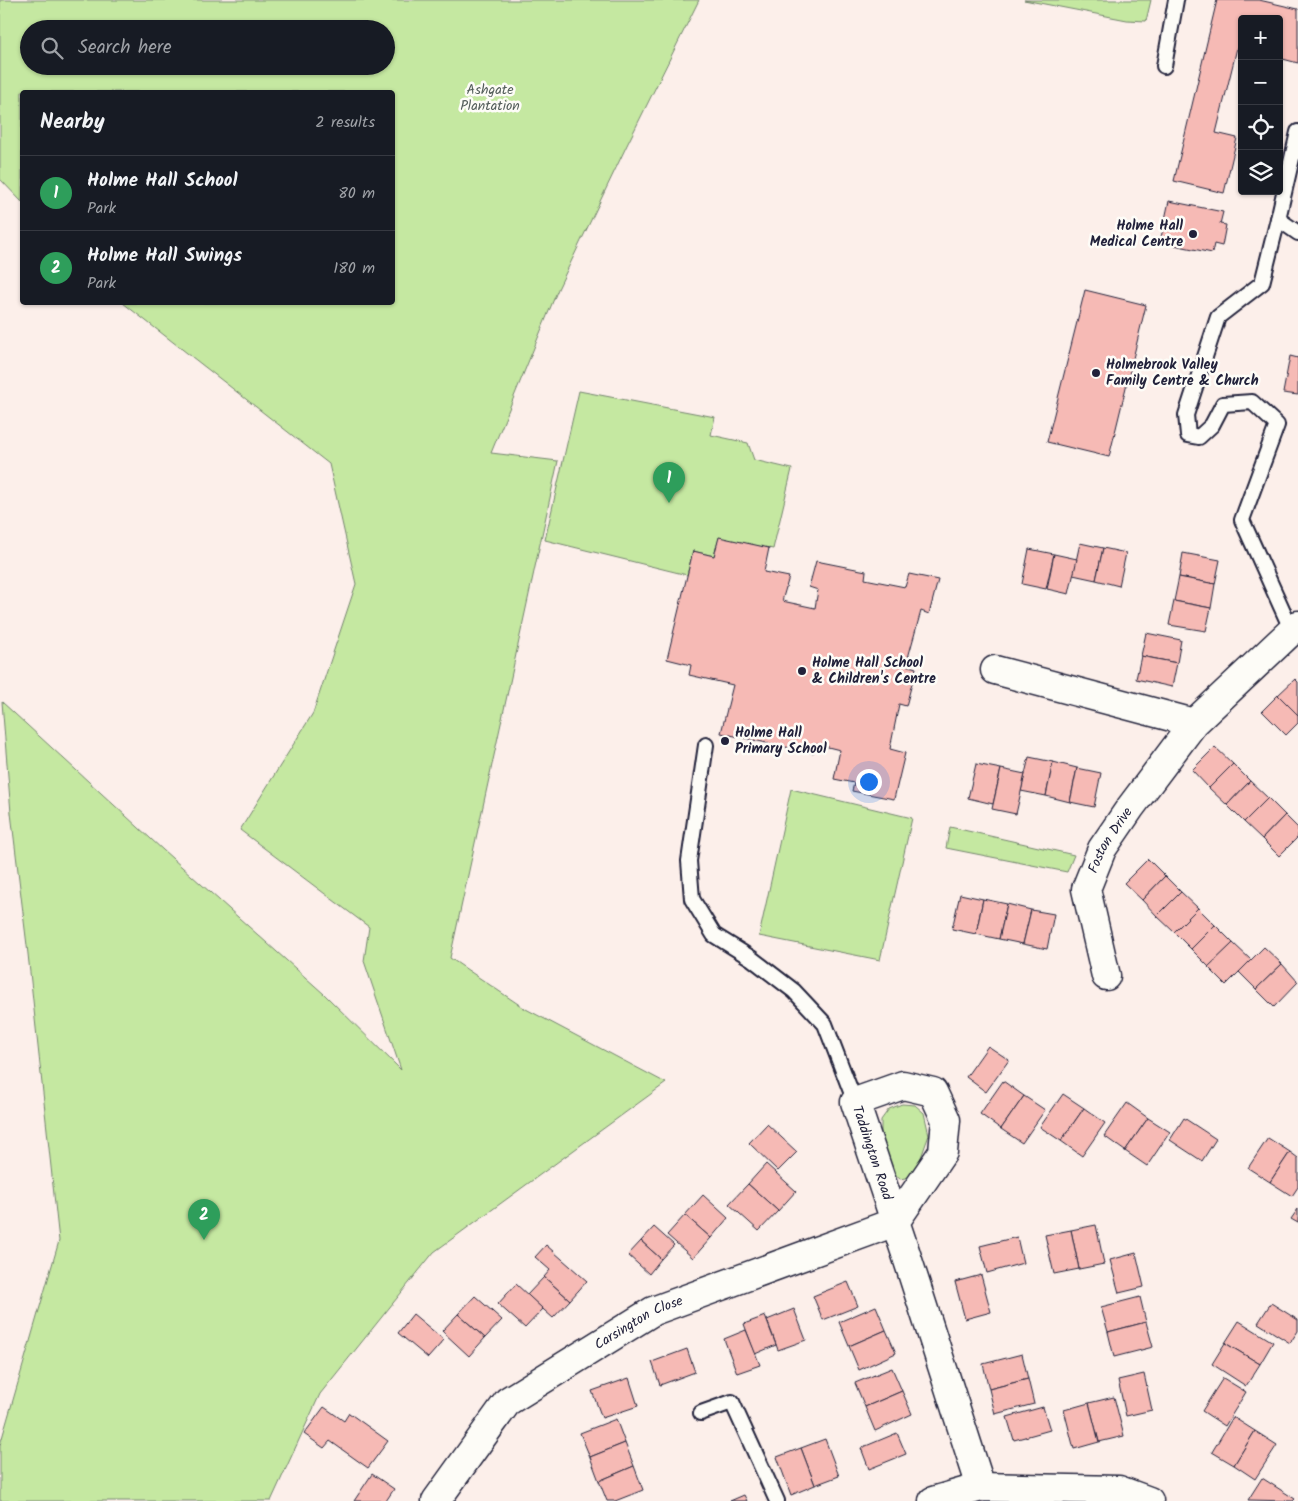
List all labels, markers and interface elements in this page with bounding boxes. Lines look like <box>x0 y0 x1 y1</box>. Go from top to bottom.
map controls <box>1238 15 1283 195</box>
button: + <box>1238 15 1283 60</box>
search box <box>20 20 395 75</box>
text: Search here <box>78 33 172 63</box>
icon: search <box>38 34 66 62</box>
button: − <box>1238 60 1283 105</box>
park label: Ashgate Plantation <box>460 79 520 117</box>
button: locate <box>1238 105 1283 150</box>
text: Nearby <box>40 106 105 139</box>
text: 2 results <box>315 110 375 135</box>
button: layers <box>1238 150 1283 195</box>
text: Holme Hall School <box>87 166 238 196</box>
text: 1 <box>54 181 58 206</box>
text: 80 m <box>338 181 375 206</box>
text: Park <box>87 196 116 221</box>
place label: Holme Hall Medical Centre <box>1090 215 1183 253</box>
marker: Holme Hall Medical Centre <box>1187 228 1199 240</box>
text: Holme Hall Swings <box>87 241 242 271</box>
text: 2 <box>51 256 61 281</box>
text: 180 m <box>333 256 375 281</box>
text: Park <box>87 271 116 296</box>
place label: Holmebrook Valley Family Centre & Church <box>1106 354 1259 392</box>
marker: Holmebrook Valley Family Centre & Church <box>1090 367 1102 379</box>
pin: 1 <box>653 462 685 503</box>
place label: Holme Hall School & Children's Centre <box>812 652 936 690</box>
marker: Holme Hall School & Children's Centre <box>796 665 808 677</box>
place label: Holme Hall Primary School <box>735 722 827 760</box>
marker: Holme Hall Primary School <box>719 735 731 747</box>
your location <box>856 769 882 795</box>
street label: Foston Drive <box>1082 802 1139 877</box>
street label: Taddington Road <box>846 1103 898 1204</box>
pin: 2 <box>188 1199 220 1240</box>
street label: Carsington Close <box>590 1290 687 1356</box>

